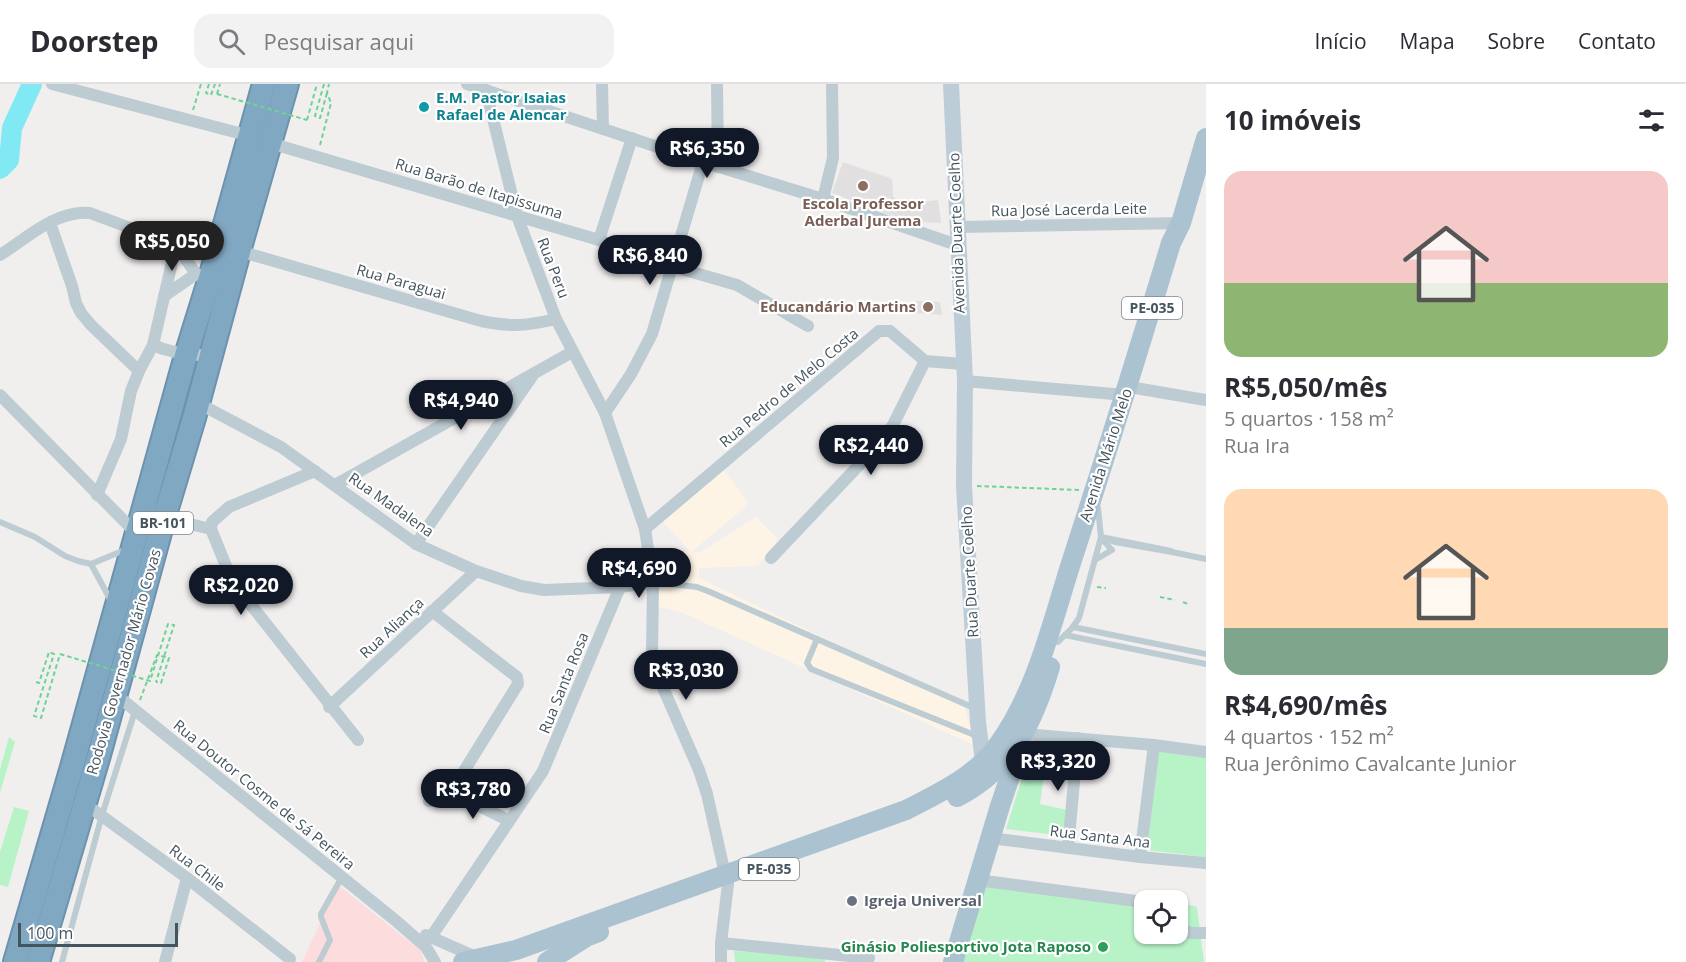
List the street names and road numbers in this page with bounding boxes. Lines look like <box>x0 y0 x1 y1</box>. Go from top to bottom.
street label: Avenida Duarte Coelho <box>943 152 969 314</box>
street label: Rua Barão de Itapissuma <box>393 153 565 223</box>
street label: Rua José Lacerda Leite <box>991 198 1147 220</box>
street label: Rua Peru <box>533 234 575 301</box>
street label: Rua Paraguai <box>354 259 448 303</box>
road number: PE-035 <box>1122 297 1182 319</box>
street label: Rua Pedro de Melo Costa <box>715 323 862 451</box>
street label: Avenida Mário Melo <box>1074 385 1136 524</box>
street label: Rua Madalena <box>345 467 438 541</box>
street label: Rua Duarte Coelho <box>956 506 982 638</box>
road number: BR-101 <box>133 512 193 534</box>
street label: Rodovia Governador Mário Covas <box>81 547 165 777</box>
street label: Rua Aliança <box>355 592 428 662</box>
street label: Rua Santa Rosa <box>534 629 593 736</box>
street label: Rua Doutor Cosme de Sá Pereira <box>170 715 360 874</box>
street label: Rua Santa Ana <box>1049 820 1151 852</box>
street label: Rua Chile <box>165 840 230 895</box>
road number: PE-035 <box>739 858 799 880</box>

